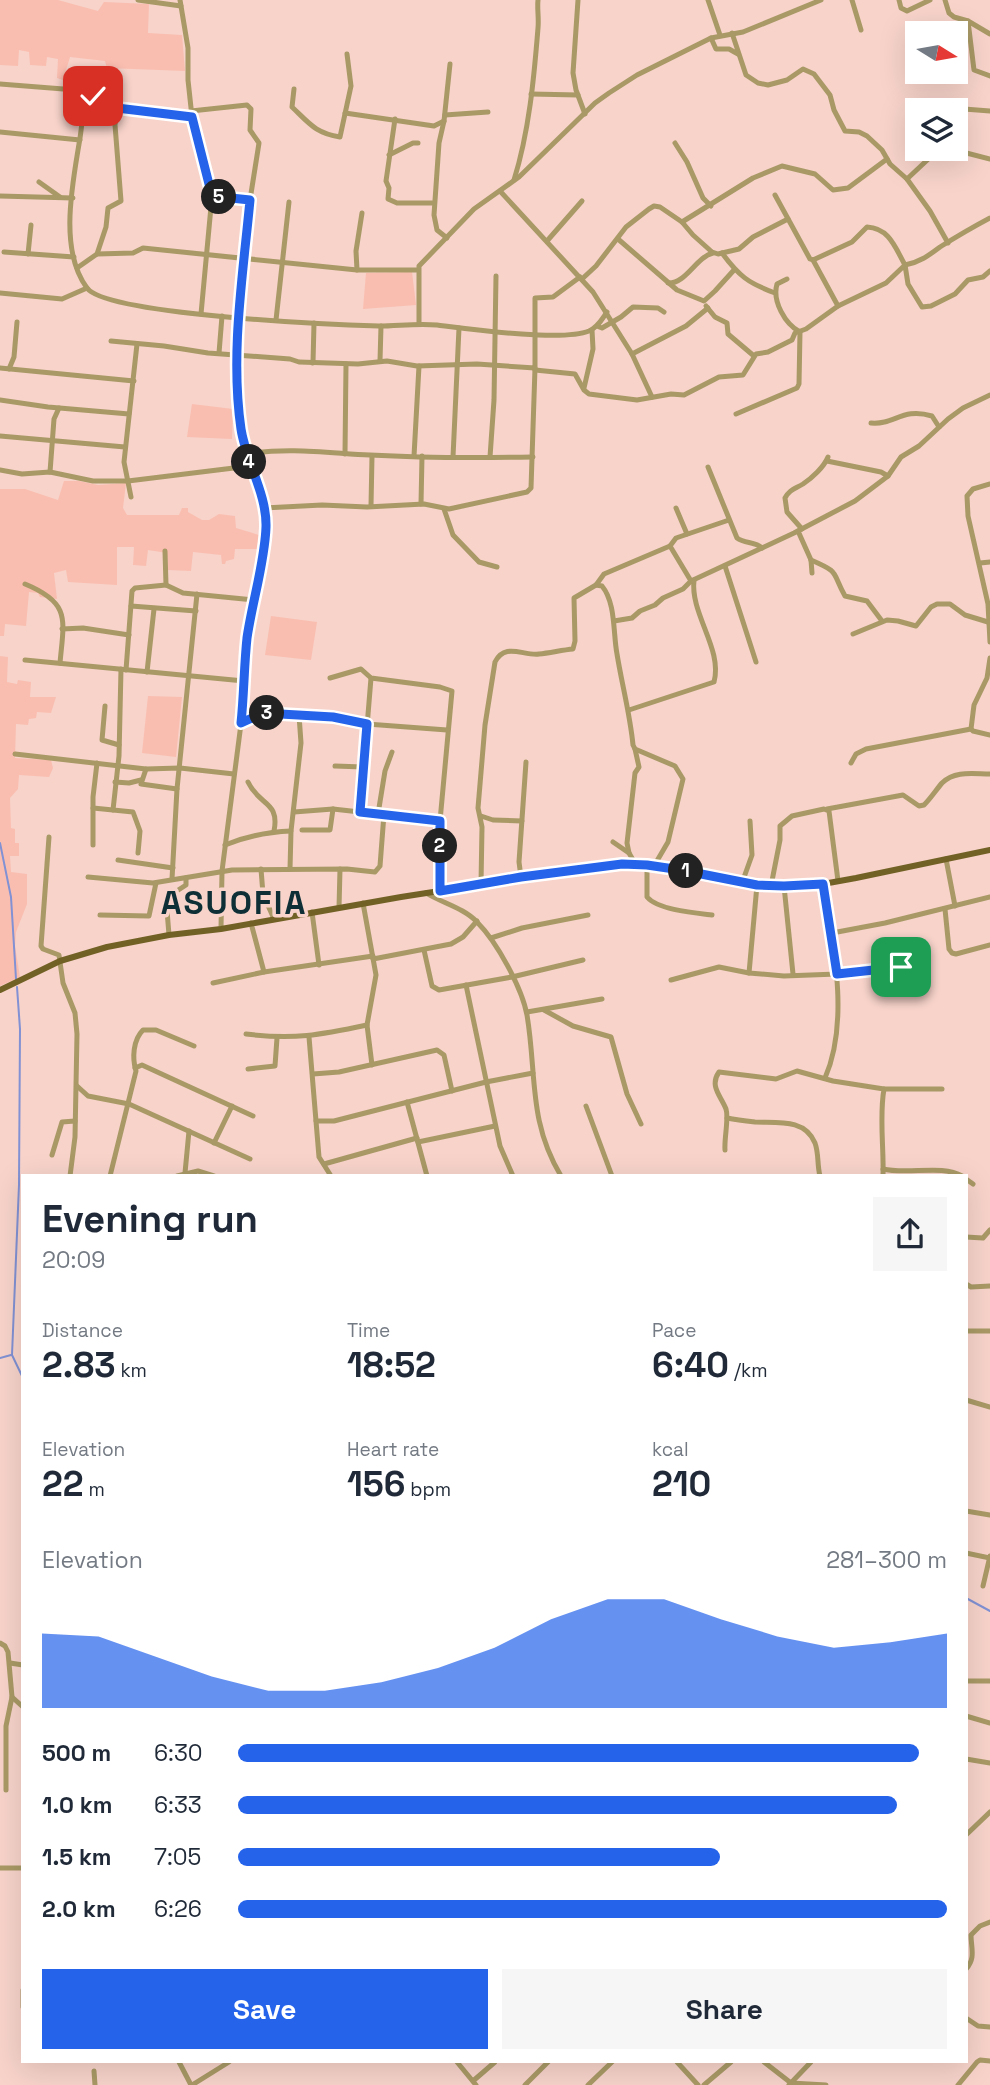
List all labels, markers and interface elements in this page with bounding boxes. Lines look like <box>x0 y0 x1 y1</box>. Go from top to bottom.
north arrow <box>905 21 968 84</box>
map controls <box>905 21 968 161</box>
pin <box>63 66 123 126</box>
icon: check <box>74 77 112 115</box>
button: layers <box>905 98 968 161</box>
pin: 5 <box>202 180 236 214</box>
text: 5 <box>213 184 224 209</box>
pin: 4 <box>232 444 266 480</box>
text: 4 <box>242 449 255 474</box>
pin: 3 <box>250 696 284 730</box>
text: 3 <box>261 700 272 725</box>
pin: 2 <box>422 828 458 864</box>
text: 2 <box>434 833 445 858</box>
pin: 1 <box>668 854 704 888</box>
text: 1 <box>681 858 690 883</box>
district label: ASUOFIA <box>161 882 307 924</box>
pin <box>871 937 931 997</box>
icon: arrive <box>882 948 920 986</box>
text: Evening run <box>42 1195 258 1243</box>
button: share <box>873 1197 947 1271</box>
text: 20:09 <box>42 1245 105 1275</box>
text: Distance <box>42 1318 123 1343</box>
text: Time <box>347 1318 390 1343</box>
text: Pace <box>652 1318 696 1343</box>
text: 2.83 <box>42 1343 116 1387</box>
text: 18:52 <box>347 1343 436 1387</box>
text: 6:40 <box>652 1343 729 1387</box>
text: km <box>116 1358 147 1383</box>
text: /km <box>729 1358 768 1383</box>
text: Elevation <box>42 1437 125 1462</box>
text: Heart rate <box>347 1437 439 1462</box>
text: kcal <box>652 1437 689 1462</box>
text: 22 <box>42 1462 84 1506</box>
text: 156 <box>347 1462 405 1506</box>
text: 210 <box>652 1462 711 1506</box>
text: m <box>84 1477 105 1502</box>
text: bpm <box>405 1477 451 1502</box>
text: Elevation <box>42 1545 143 1575</box>
text: 281–300 m <box>826 1545 947 1575</box>
text: 500 m <box>42 1738 111 1768</box>
text: 6:30 <box>154 1738 203 1768</box>
text: 1.0 km <box>42 1790 112 1820</box>
text: 6:33 <box>154 1790 202 1820</box>
text: 1.5 km <box>42 1842 112 1872</box>
text: 7:05 <box>154 1842 201 1872</box>
text: 2.0 km <box>42 1894 116 1924</box>
text: 6:26 <box>154 1894 202 1924</box>
button: Save <box>42 1969 488 2049</box>
button: Share <box>502 1969 947 2049</box>

